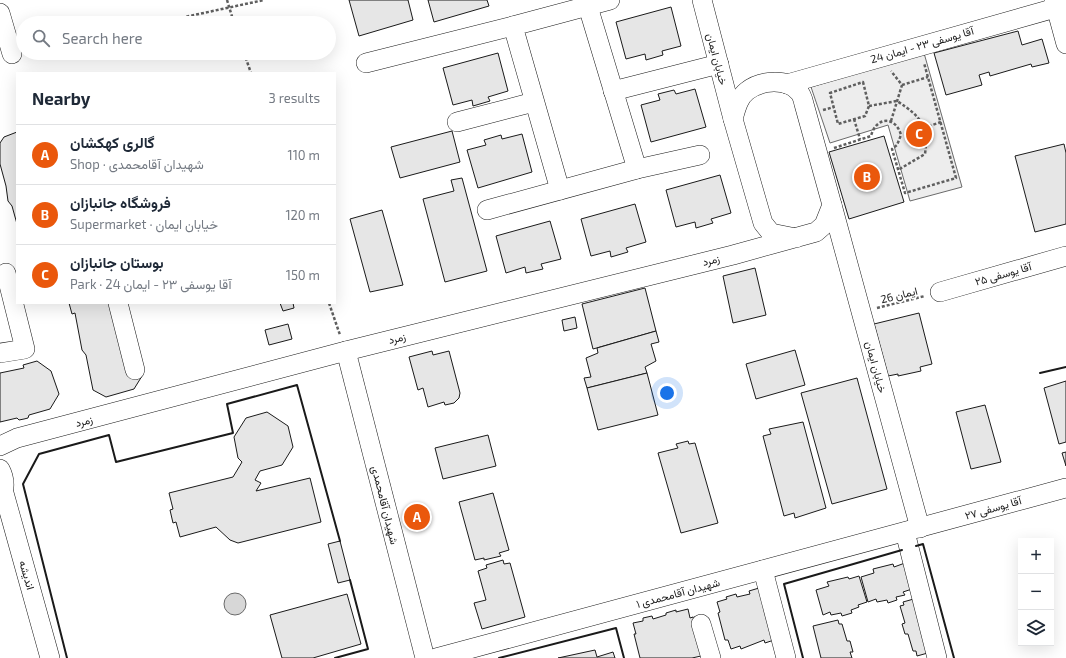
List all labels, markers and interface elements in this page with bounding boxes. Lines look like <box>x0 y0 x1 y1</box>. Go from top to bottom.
search box <box>16 16 336 60</box>
street label: آقا یوسفی ۲۳ - ایمان 24 <box>869 23 977 66</box>
icon: search <box>30 27 52 49</box>
text: Search here <box>62 29 143 47</box>
street label: خیابان ایمان <box>703 32 731 86</box>
text: Nearby <box>32 88 90 108</box>
text: 3 results <box>269 90 320 106</box>
pin: C <box>906 119 932 149</box>
text: گالری کهکشان <box>70 133 155 151</box>
text: A <box>41 147 49 163</box>
text: 110 m <box>288 147 320 163</box>
text: Shop · شهیدان آقامحمدی <box>70 156 204 172</box>
pin: B <box>854 162 880 192</box>
text: فروشگاه جانبازان <box>70 193 171 211</box>
text: B <box>41 207 49 223</box>
text: 120 m <box>285 207 320 223</box>
text: Supermarket · خیابان ایمان <box>70 216 218 232</box>
street label: زمرد <box>701 251 721 269</box>
text: بوستان جانبازان <box>70 253 164 271</box>
street label: آقا یوسفی ۲۵ <box>973 259 1034 289</box>
text: C <box>41 267 49 283</box>
text: 150 m <box>286 267 320 283</box>
text: Park · آقا یوسفی ۲۳ - ایمان 24 <box>70 276 232 292</box>
street label: ایمان 26 <box>879 284 919 306</box>
street label: زمرد <box>387 329 407 347</box>
street label: خیابان ایمان <box>862 340 890 394</box>
your location <box>657 383 677 403</box>
street label: زمرد <box>74 412 94 430</box>
street label: شهیدان آقامحمدی <box>368 464 402 546</box>
street label: آقا یوسفی ۲۷ <box>963 493 1024 523</box>
pin: A <box>404 502 430 532</box>
map controls <box>1018 538 1054 646</box>
button: + <box>1018 538 1054 574</box>
street label: انديشه <box>16 559 38 591</box>
button: − <box>1018 574 1054 610</box>
street label: شهیدان آقامحمدی ۱ <box>635 575 722 611</box>
button: layers <box>1018 610 1054 646</box>

